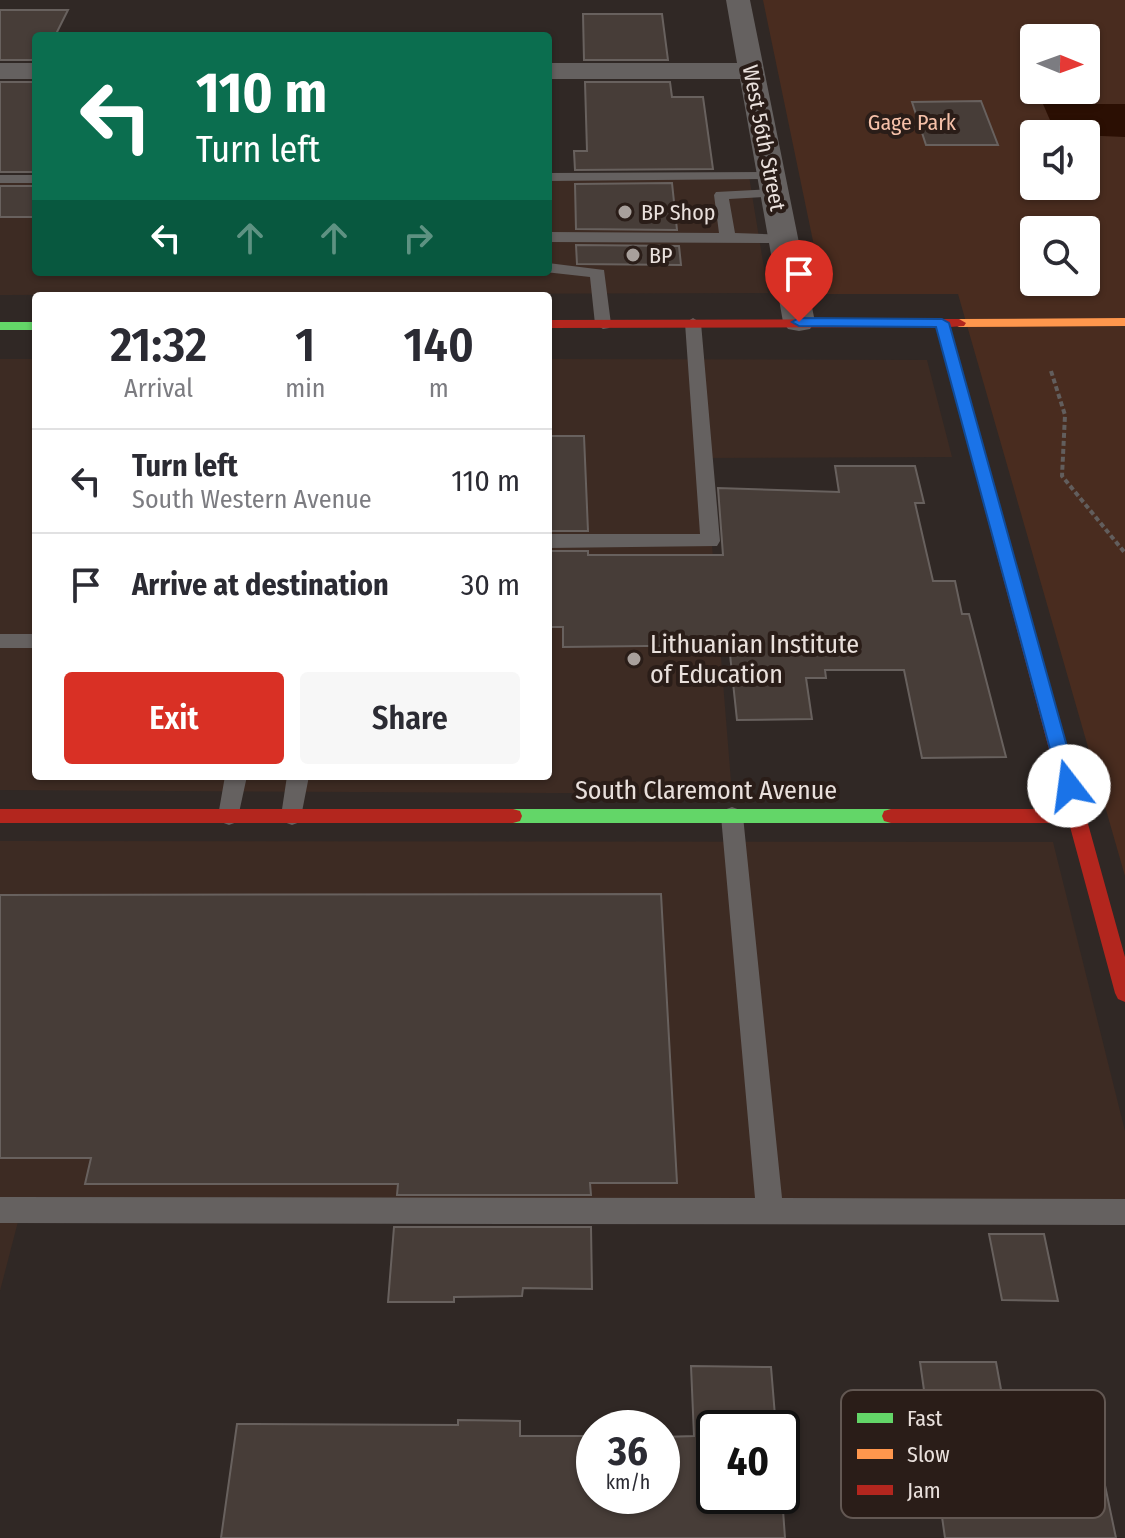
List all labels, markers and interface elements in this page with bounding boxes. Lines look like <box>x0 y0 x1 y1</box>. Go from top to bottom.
north arrow <box>1020 24 1100 104</box>
map controls <box>1020 24 1100 296</box>
text: 110 m <box>196 60 327 127</box>
street label: West 56th Street <box>737 63 792 214</box>
icon: left <box>64 64 168 168</box>
park label: Gage Park <box>868 109 957 136</box>
button: sound <box>1020 120 1100 200</box>
text: Turn left <box>196 128 320 172</box>
place label: BP Shop <box>641 199 716 226</box>
marker: BP Shop <box>616 203 634 221</box>
icon: left <box>144 216 188 260</box>
icon: ahead <box>228 216 272 260</box>
icon: ahead <box>312 216 356 260</box>
icon: right <box>396 216 440 260</box>
button: search <box>1020 216 1100 296</box>
pin <box>765 240 833 322</box>
place label: BP <box>649 242 673 269</box>
marker: BP <box>624 246 642 264</box>
icon: arrive <box>777 252 821 296</box>
text: 21:32 <box>110 316 207 374</box>
text: 1 <box>295 316 315 374</box>
text: 140 <box>404 316 474 374</box>
text: Arrival <box>124 373 193 404</box>
text: min <box>285 373 325 404</box>
text: m <box>429 373 449 404</box>
text: Turn left <box>132 448 238 484</box>
icon: left <box>64 459 108 503</box>
text: 110 m <box>451 463 520 499</box>
text: South Western Avenue <box>132 484 372 515</box>
icon: arrive <box>64 563 108 607</box>
text: Arrive at destination <box>132 567 389 603</box>
text: 30 m <box>461 567 520 603</box>
place label: Lithuanian Institute of Education <box>650 629 859 690</box>
marker: Lithuanian Institute of Education <box>625 650 643 668</box>
button: Exit <box>64 672 284 764</box>
button: Share <box>300 672 520 764</box>
position arrow <box>1027 744 1111 828</box>
street label: South Claremont Avenue <box>575 775 837 806</box>
legend <box>841 1390 1105 1518</box>
text: Fast <box>907 1405 943 1432</box>
speed limit sign: 40 <box>696 1410 800 1514</box>
text: 36 <box>608 1428 648 1476</box>
text: Slow <box>907 1441 950 1468</box>
text: km/h <box>606 1470 650 1494</box>
text: Jam <box>907 1477 941 1504</box>

